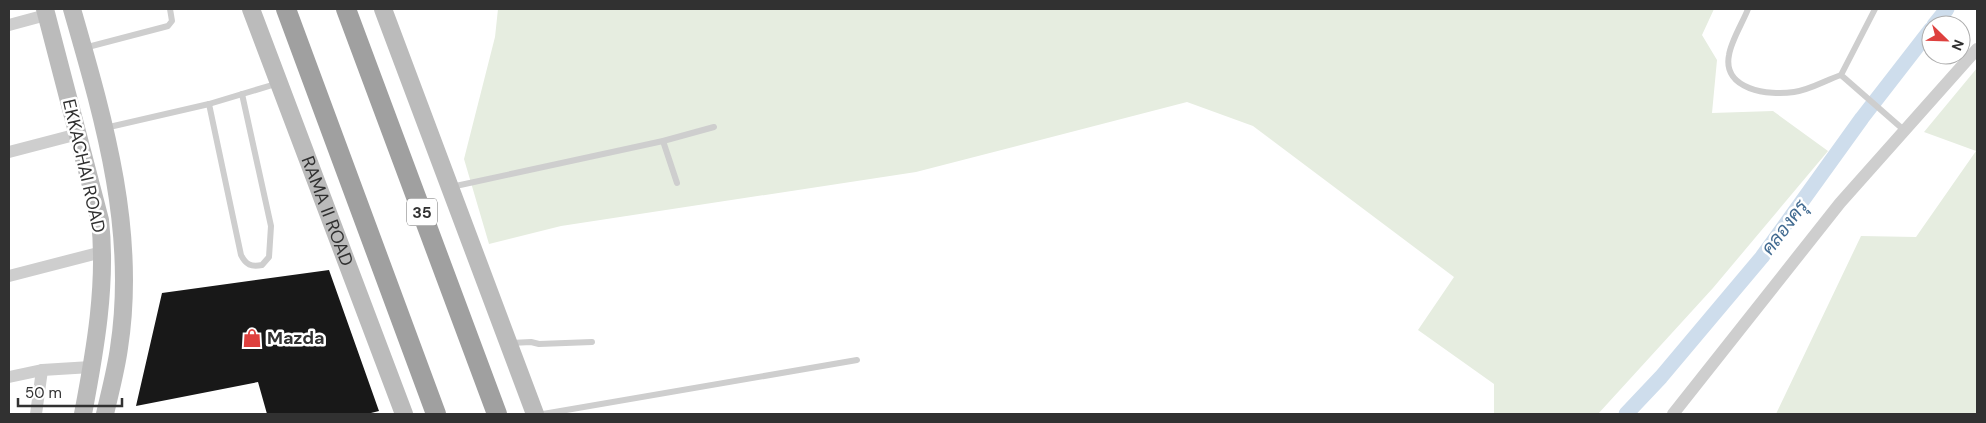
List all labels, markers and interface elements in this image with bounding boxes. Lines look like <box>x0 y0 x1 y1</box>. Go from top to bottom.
north arrow <box>1921 15 1971 65</box>
text: N <box>1948 37 1968 53</box>
street label: EKKACHAI ROAD <box>57 97 111 235</box>
street label: RAMA II ROAD <box>296 153 359 270</box>
water label: คลองครุ <box>1755 194 1814 260</box>
road number: 35 <box>407 198 437 226</box>
place label: Mazda <box>267 326 325 350</box>
shop icon: Mazda <box>241 327 263 349</box>
scale bar <box>18 376 121 408</box>
text: 50 m <box>25 383 62 403</box>

